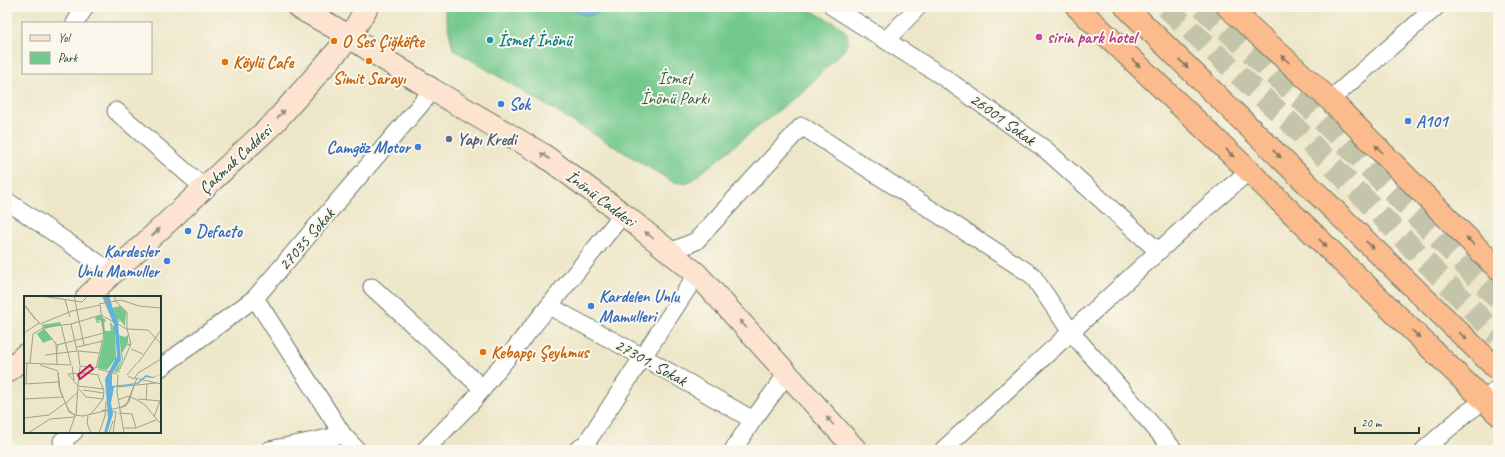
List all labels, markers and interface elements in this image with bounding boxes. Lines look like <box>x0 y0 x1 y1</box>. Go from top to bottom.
legend <box>22 22 152 74</box>
place label: sirin park hotel <box>1047 27 1139 48</box>
text: Yol <box>58 30 72 46</box>
place label: İsmet İnönü <box>498 30 574 51</box>
place label: O Ses Çiğköfte <box>342 31 426 53</box>
marker: sirin park hotel <box>1034 32 1044 42</box>
marker: İsmet İnönü <box>485 35 495 45</box>
marker: O Ses Çiğköfte <box>329 36 339 46</box>
text: Park <box>58 50 79 66</box>
place label: Köylü Cafe <box>233 52 295 73</box>
one-way arrow <box>1280 54 1290 64</box>
marker: Simit Sarayı <box>364 56 374 66</box>
marker: Köylü Cafe <box>220 57 230 67</box>
one-way arrow <box>1131 58 1141 68</box>
one-way arrow <box>1179 59 1189 68</box>
place label: Simit Sarayı <box>333 68 407 89</box>
park label: İsmet İnönü Parkı <box>641 68 710 109</box>
street label: 26001 Sokak <box>966 89 1041 151</box>
place label: Sok <box>509 94 531 115</box>
marker: Sok <box>496 99 506 109</box>
one-way arrow <box>277 109 286 119</box>
place label: A101 <box>1416 111 1450 132</box>
marker: A101 <box>1403 116 1413 126</box>
street label: Çakmak Caddesi <box>194 119 278 199</box>
place label: Yapı Kredi <box>457 129 519 150</box>
marker: Yapı Kredi <box>444 134 454 144</box>
place label: Camgöz Motor <box>327 137 412 158</box>
marker: Camgöz Motor <box>413 142 423 152</box>
one-way arrow <box>1374 144 1384 154</box>
one-way arrow <box>1225 148 1235 158</box>
one-way arrow <box>1272 149 1282 159</box>
one-way arrow <box>540 152 551 160</box>
street label: İnönü Caddesi <box>562 165 642 233</box>
street label: 27035 Sokak <box>274 203 340 275</box>
place label: Defacto <box>196 221 244 242</box>
marker: Defacto <box>183 226 193 236</box>
one-way arrow <box>151 227 161 237</box>
one-way arrow <box>643 230 654 239</box>
one-way arrow <box>1466 236 1475 246</box>
one-way arrow <box>1318 239 1328 248</box>
one-way arrow <box>1365 240 1375 250</box>
place label: Kardesler Unlu Mamuller <box>76 241 161 282</box>
marker: Kardesler Unlu Mamuller <box>162 256 172 266</box>
place label: Kardelen Unlu Mamulleri <box>599 286 681 327</box>
inset map <box>24 296 161 433</box>
marker: Kardelen Unlu Mamulleri <box>586 301 596 311</box>
one-way arrow <box>738 319 747 330</box>
one-way arrow <box>1411 329 1421 339</box>
one-way arrow <box>1458 331 1468 341</box>
street label: 27301. Sokak <box>611 334 692 392</box>
place label: Kebapçı Şeyhmus <box>491 342 590 363</box>
marker: Kebapçı Şeyhmus <box>478 347 488 357</box>
scale bar <box>1355 409 1419 435</box>
text: 20 m <box>1361 415 1383 431</box>
one-way arrow <box>825 416 834 426</box>

